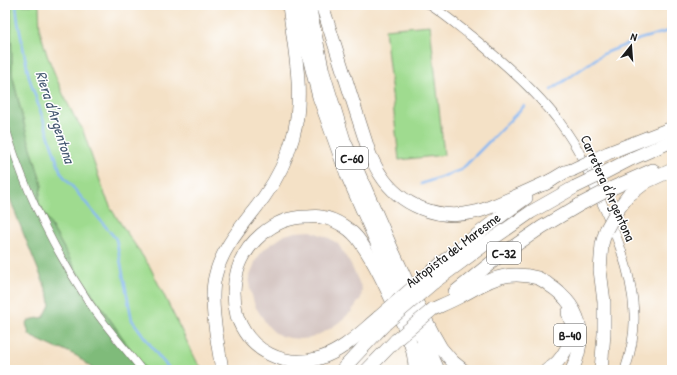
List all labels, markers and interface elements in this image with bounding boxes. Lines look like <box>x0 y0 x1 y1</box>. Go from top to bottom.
north arrow <box>611 26 651 66</box>
text: N <box>629 29 639 44</box>
water label: Riera d'Argentona <box>31 68 81 168</box>
street label: Carretera d'Argentona <box>576 132 641 245</box>
road number: C-60 <box>336 147 368 169</box>
street label: Autopista del Maresme <box>401 207 505 292</box>
road number: C-32 <box>487 242 521 264</box>
road number: B-40 <box>554 324 586 346</box>

